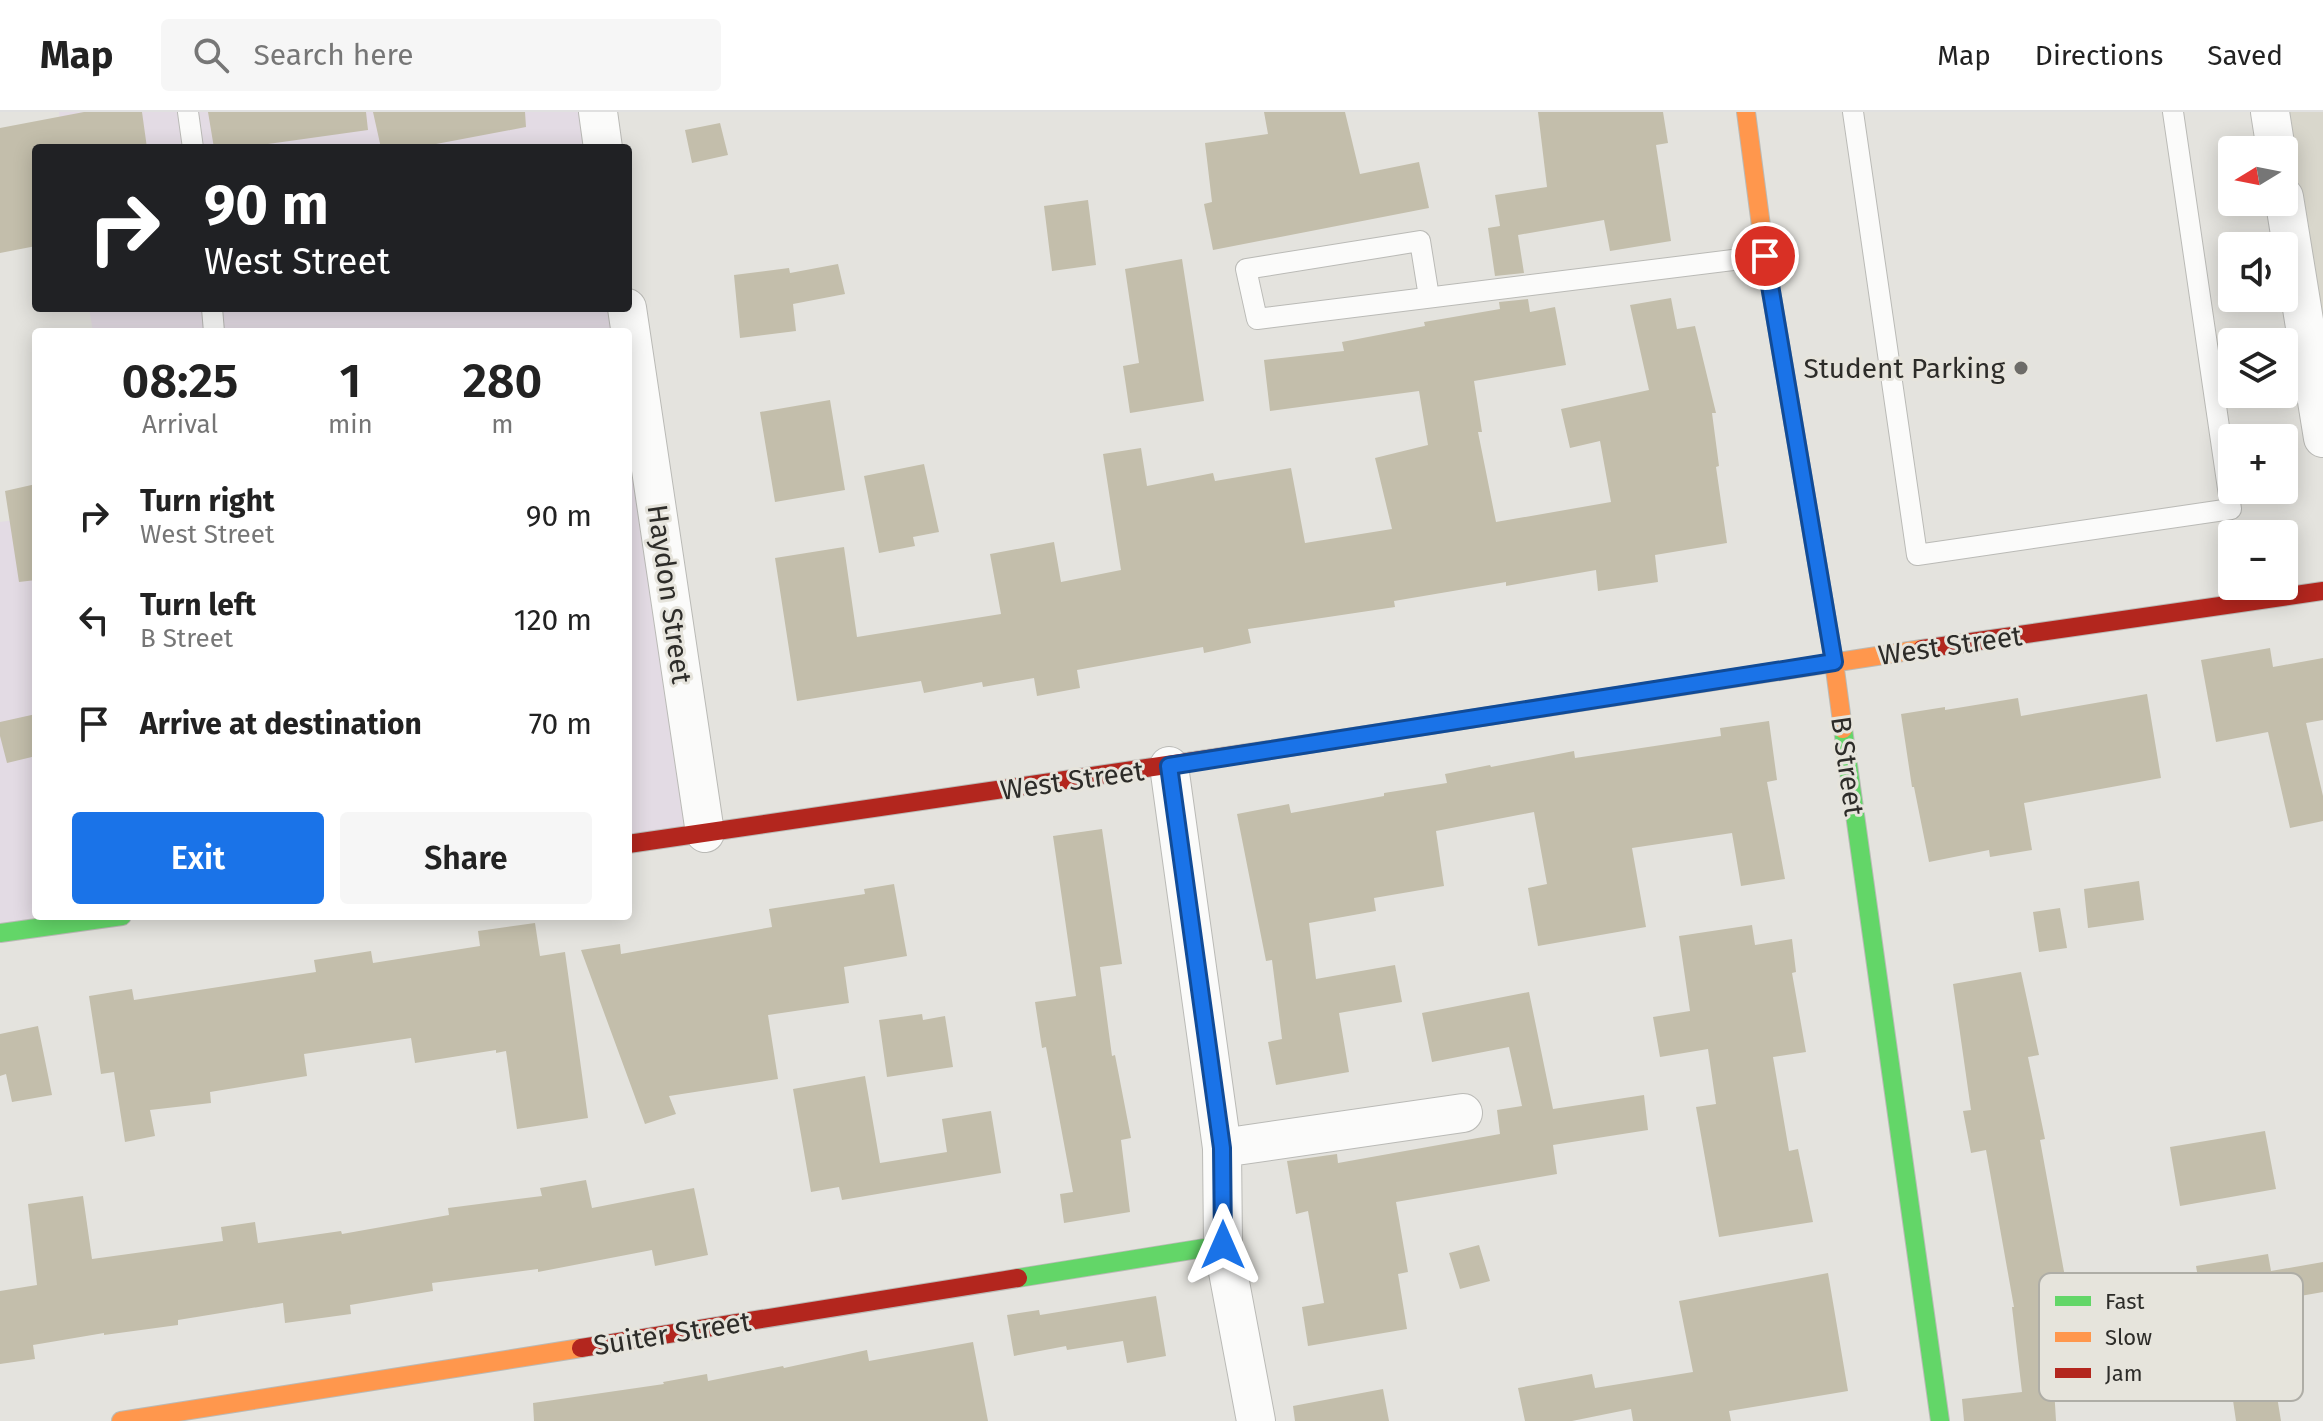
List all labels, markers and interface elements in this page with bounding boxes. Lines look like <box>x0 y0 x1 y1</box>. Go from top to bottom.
search box <box>161 19 721 91</box>
text: Map <box>40 32 113 78</box>
icon: search <box>189 33 233 77</box>
text: Search here <box>253 37 414 73</box>
text: Map <box>1937 39 1991 72</box>
text: Directions <box>2035 39 2163 72</box>
text: Saved <box>2207 39 2283 72</box>
north arrow <box>2218 136 2298 216</box>
map controls <box>2218 136 2298 600</box>
text: 90 m <box>204 172 329 239</box>
icon: right <box>72 176 176 280</box>
pin <box>1731 222 1799 290</box>
button: sound <box>2218 232 2298 312</box>
icon: arrive <box>1743 234 1787 278</box>
text: West Street <box>204 240 390 284</box>
button: layers <box>2218 328 2298 408</box>
text: 08:25 <box>122 352 238 410</box>
text: 1 <box>339 352 361 410</box>
text: 280 <box>462 352 542 410</box>
place label: Student Parking <box>1803 352 2005 385</box>
marker: Student Parking <box>2012 359 2030 377</box>
text: Arrival <box>142 409 218 440</box>
text: min <box>328 409 373 440</box>
text: m <box>491 409 514 440</box>
button: + <box>2218 424 2298 504</box>
text: Turn right <box>140 483 275 519</box>
icon: right <box>72 494 116 538</box>
text: 90 m <box>526 498 592 534</box>
street label: Haydon Street <box>641 502 699 687</box>
text: West Street <box>140 519 274 550</box>
button: − <box>2218 520 2298 600</box>
text: Turn left <box>140 587 256 623</box>
icon: left <box>72 598 116 642</box>
text: 120 m <box>514 602 592 638</box>
street label: West Street <box>1876 619 2025 672</box>
text: B Street <box>140 623 233 654</box>
icon: arrive <box>72 702 116 746</box>
text: Arrive at destination <box>140 706 422 742</box>
text: 70 m <box>529 706 592 742</box>
street label: B Street <box>1824 714 1871 819</box>
street label: West Street <box>998 754 1147 807</box>
button: Exit <box>72 812 324 904</box>
button: Share <box>340 812 592 904</box>
position arrow <box>1181 1203 1265 1287</box>
legend <box>2039 1273 2303 1401</box>
text: Fast <box>2105 1288 2145 1315</box>
street label: Suiter Street <box>591 1305 754 1362</box>
text: Slow <box>2105 1324 2152 1351</box>
text: Jam <box>2105 1360 2143 1387</box>

